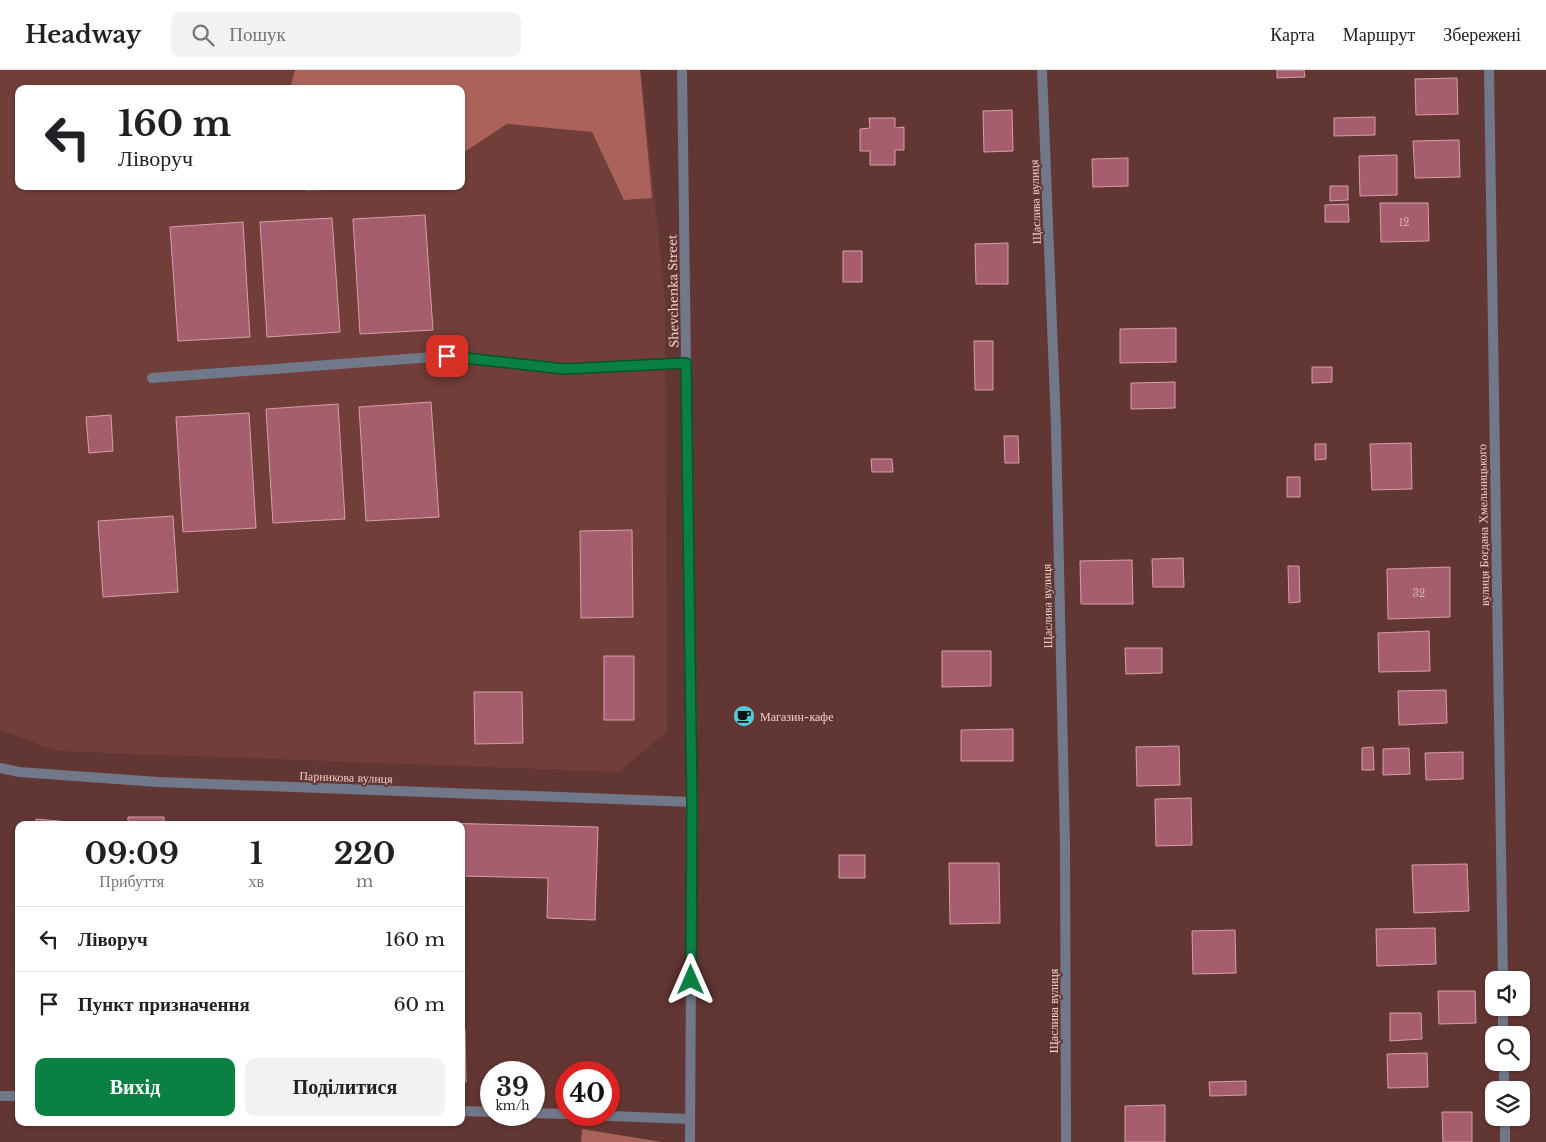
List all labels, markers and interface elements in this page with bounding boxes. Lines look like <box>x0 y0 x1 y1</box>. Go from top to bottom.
search box <box>171 12 521 57</box>
text: Headway <box>25 20 141 49</box>
icon: search <box>189 21 217 49</box>
text: Пошук <box>229 23 286 46</box>
text: Карта <box>1270 24 1315 46</box>
text: Маршрут <box>1343 24 1415 46</box>
text: Збережені <box>1443 24 1521 46</box>
text: 160 m <box>118 102 231 145</box>
icon: left <box>35 105 100 170</box>
text: Ліворуч <box>118 145 193 172</box>
street label: Щаслива вулиця <box>1026 159 1044 245</box>
house number: 12 <box>1399 216 1409 229</box>
street label: Shevchenka Street <box>665 234 681 348</box>
pin <box>426 335 468 377</box>
icon: arrive <box>433 342 461 370</box>
street label: вулиця Богдана Хмельницького <box>1474 444 1492 606</box>
street label: Щаслива вулиця <box>1039 563 1055 648</box>
house number: 32 <box>1413 587 1425 600</box>
cafe icon: Магазин-кафе <box>732 704 756 728</box>
place label: Магазин-кафе <box>760 709 833 724</box>
street label: Парникова вулиця <box>299 768 393 786</box>
text: 09:09 <box>85 835 179 872</box>
text: 1 <box>250 835 263 872</box>
text: 220 <box>334 835 395 872</box>
text: Прибуття <box>99 871 164 891</box>
text: хв <box>248 871 264 891</box>
text: m <box>356 871 373 891</box>
icon: left <box>35 925 63 953</box>
text: Ліворуч <box>78 928 148 951</box>
text: 160 m <box>385 928 445 951</box>
position arrow <box>664 953 716 1005</box>
street label: Щаслива вулиця <box>1046 968 1061 1053</box>
map controls <box>1485 971 1530 1126</box>
button: sound <box>1485 971 1530 1016</box>
icon: arrive <box>35 990 63 1018</box>
text: Пункт призначення <box>78 993 250 1016</box>
text: 60 m <box>393 993 445 1016</box>
button: search <box>1485 1026 1530 1071</box>
button: Вихід <box>35 1058 235 1116</box>
button: Поділитися <box>245 1058 445 1116</box>
speed limit sign: 40 <box>555 1061 620 1126</box>
text: 39 <box>496 1072 529 1103</box>
button: layers <box>1485 1081 1530 1126</box>
text: km/h <box>495 1098 530 1113</box>

